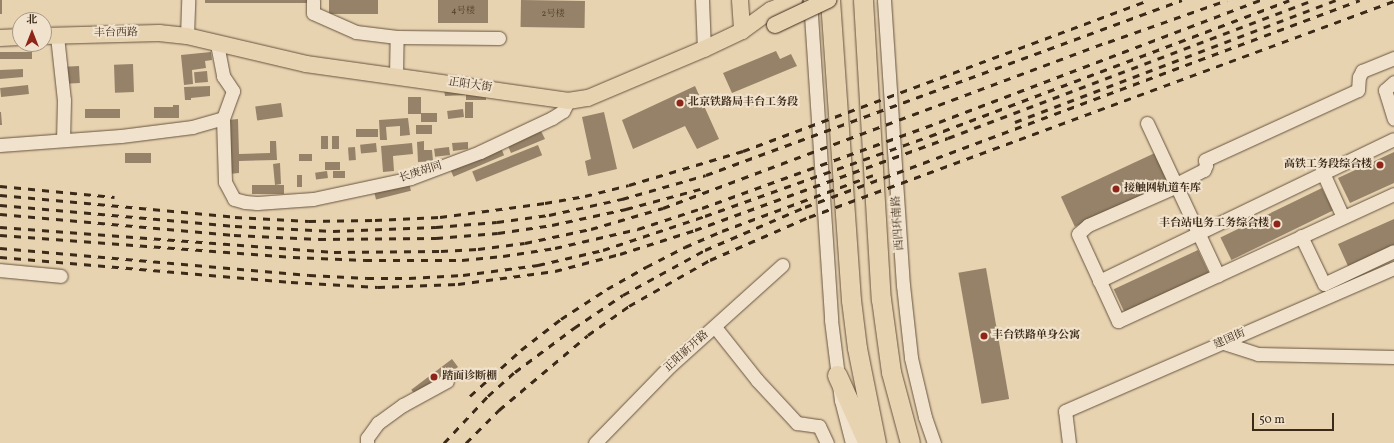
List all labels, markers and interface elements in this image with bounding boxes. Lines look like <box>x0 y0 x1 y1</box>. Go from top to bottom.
house number: 4号楼 <box>451 6 475 16</box>
house number: 2号楼 <box>542 9 564 19</box>
north arrow <box>12 12 52 52</box>
text: 北 <box>27 13 38 28</box>
street label: 丰台西路 <box>94 27 138 41</box>
street label: 正阳大街 <box>447 76 493 96</box>
place label: 北京铁路局丰台工务段 <box>688 96 798 110</box>
marker: 北京铁路局丰台工务段 <box>675 98 685 108</box>
place label: 高铁工务段综合楼 <box>1284 158 1372 172</box>
street label: 长庚胡同 <box>398 160 444 186</box>
marker: 高铁工务段综合楼 <box>1375 160 1385 170</box>
place label: 接触网轨道车库 <box>1124 182 1201 196</box>
marker: 接触网轨道车库 <box>1111 184 1121 194</box>
street label: 西四环南路 <box>890 195 908 251</box>
place label: 丰台站电务工务综合楼 <box>1159 217 1269 231</box>
marker: 丰台站电务工务综合楼 <box>1272 219 1282 229</box>
street label: 建国街 <box>1212 327 1248 353</box>
street label: 正阳新开路 <box>662 329 712 375</box>
place label: 丰台铁路单身公寓 <box>992 329 1080 343</box>
marker: 丰台铁路单身公寓 <box>979 331 989 341</box>
place label: 踏面诊断棚 <box>442 370 497 384</box>
marker: 踏面诊断棚 <box>429 372 439 382</box>
scale bar <box>1254 405 1336 431</box>
text: 50 m <box>1259 412 1285 428</box>

